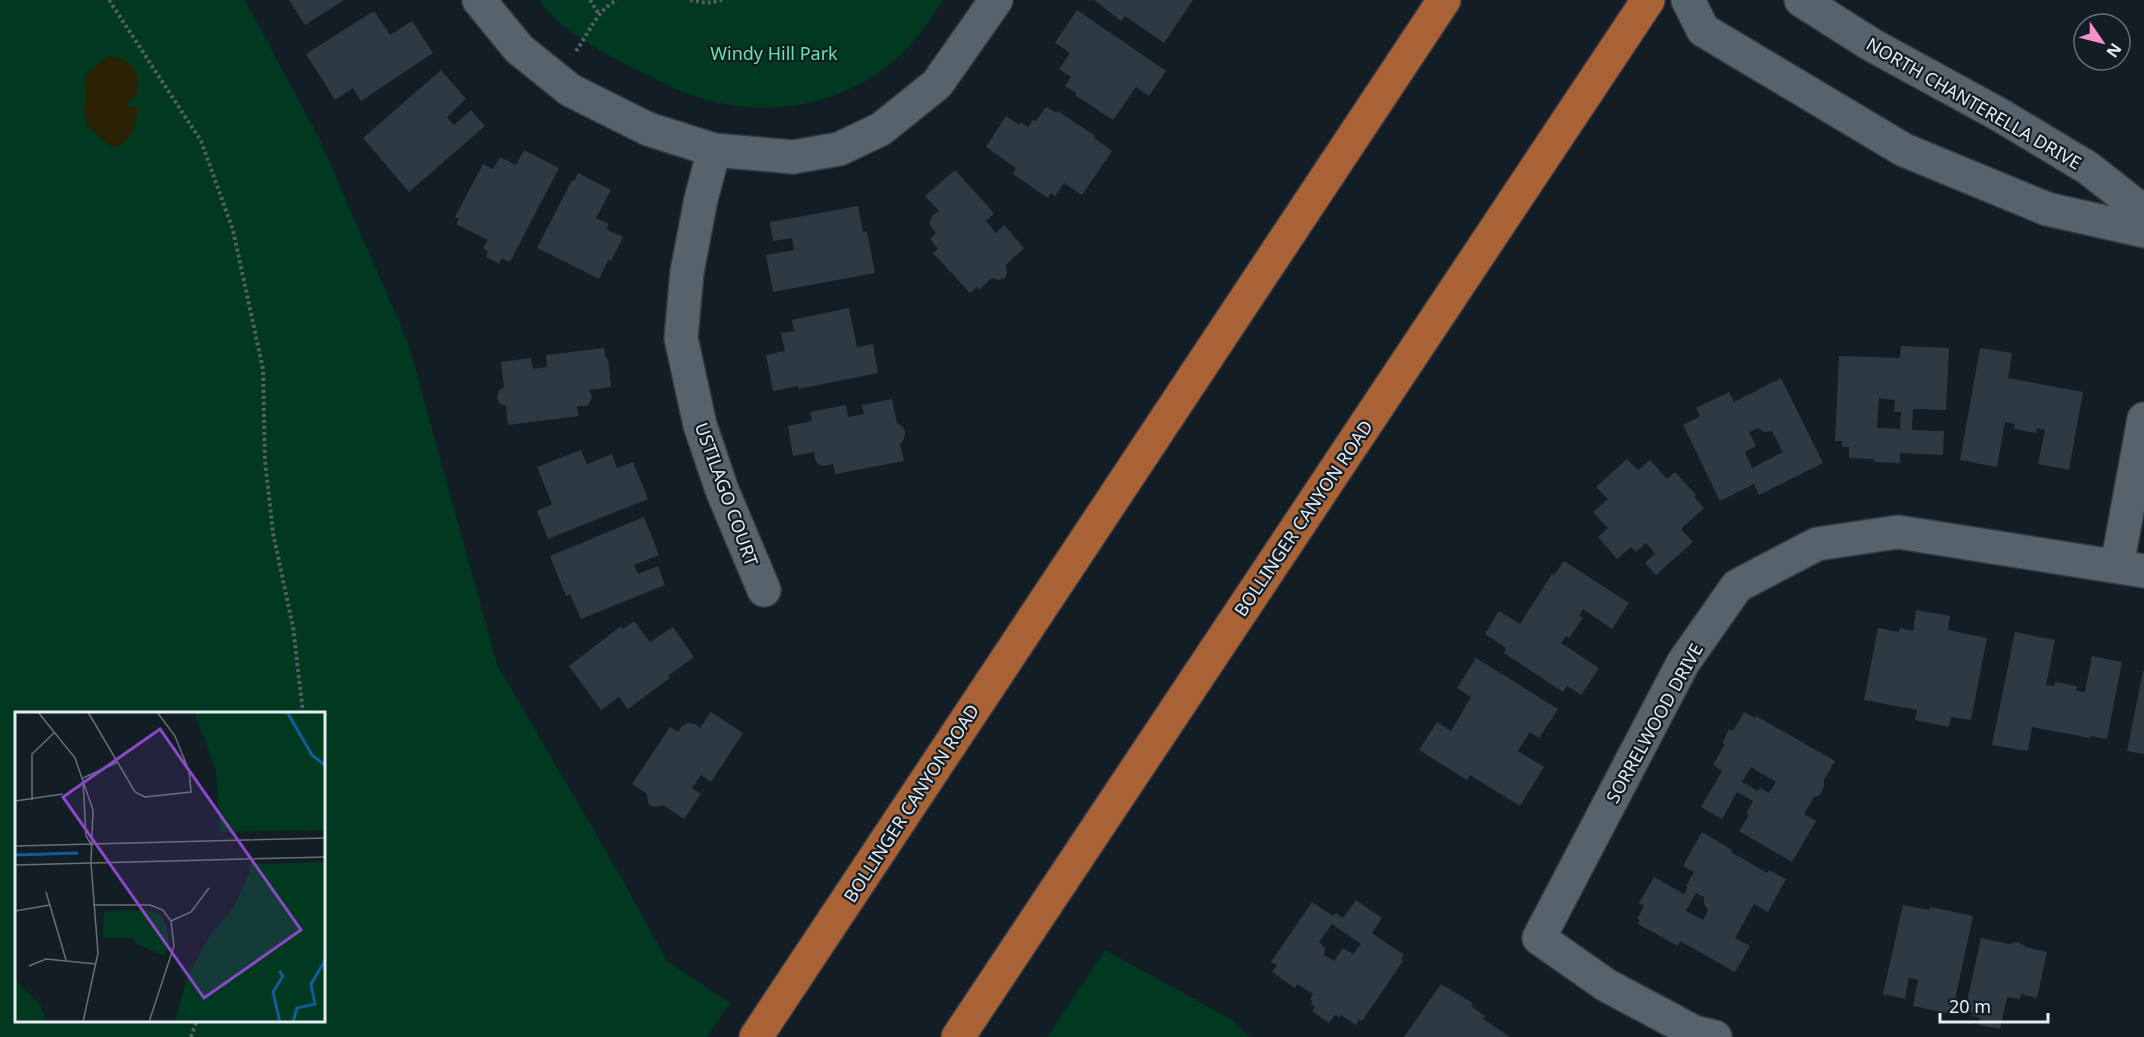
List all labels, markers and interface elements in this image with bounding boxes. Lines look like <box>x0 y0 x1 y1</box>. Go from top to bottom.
north arrow <box>2072 12 2132 72</box>
street label: NORTH CHANTERELLA DRIVE <box>1862 32 2086 174</box>
text: N <box>2102 39 2127 62</box>
park label: Windy Hill Park <box>710 41 838 65</box>
street label: BOLLINGER CANYON ROAD <box>1228 415 1378 621</box>
street label: USTILAGO COURT <box>690 419 764 569</box>
street label: SORRELWOOD DRIVE <box>1600 639 1708 807</box>
street label: BOLLINGER CANYON ROAD <box>838 699 984 907</box>
inset map <box>15 712 326 1022</box>
scale bar <box>1940 986 2048 1024</box>
text: 20 m <box>1949 994 1991 1018</box>

